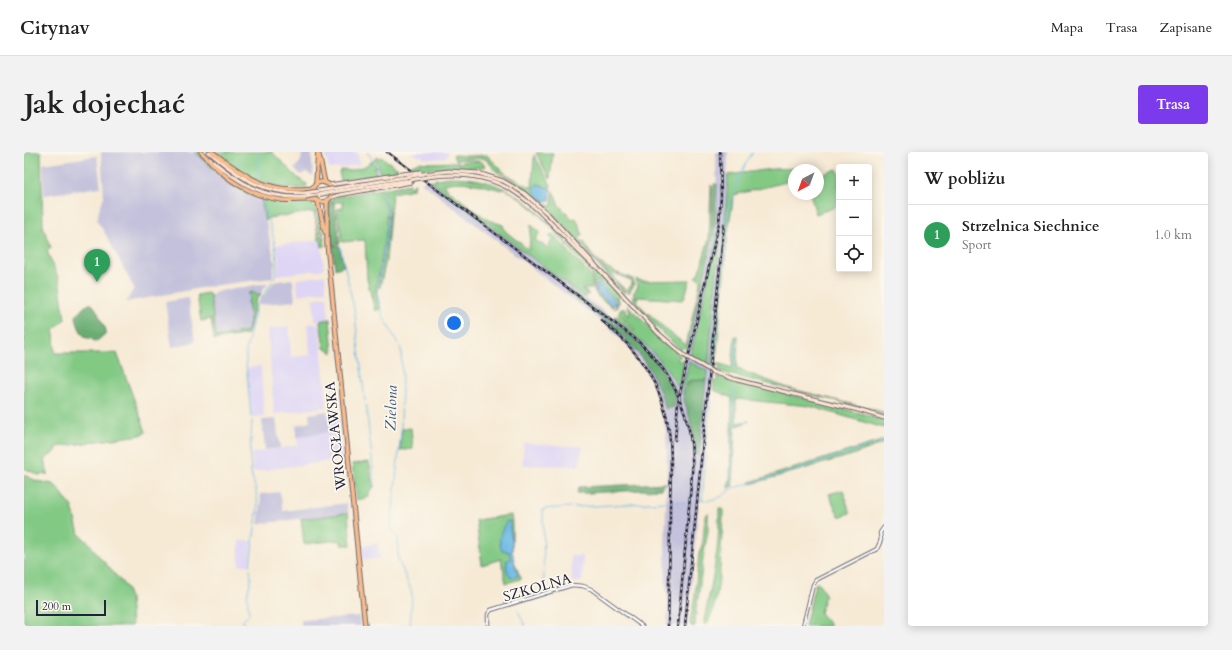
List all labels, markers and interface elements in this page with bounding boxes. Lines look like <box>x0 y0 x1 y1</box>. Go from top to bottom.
text: Citynav <box>20 15 90 41</box>
text: Mapa <box>1051 18 1083 37</box>
text: Trasa <box>1105 18 1138 37</box>
text: Zapisane <box>1160 18 1212 37</box>
text: Jak dojechać <box>24 85 185 123</box>
button: Trasa <box>1138 85 1208 124</box>
north arrow <box>788 164 824 200</box>
map controls <box>836 164 872 272</box>
button: + <box>836 164 872 200</box>
text: W pobliżu <box>924 167 1005 190</box>
button: − <box>836 200 872 236</box>
text: Strzelnica Siechnice <box>962 216 1099 236</box>
text: 1 <box>934 226 940 244</box>
text: 1.0 km <box>1154 226 1192 244</box>
button: locate <box>836 236 872 272</box>
text: Sport <box>962 236 991 254</box>
pin: 1 <box>84 249 110 282</box>
your location <box>444 313 464 333</box>
street label: WROCŁAWSKA <box>320 381 351 492</box>
water label: Zielona <box>380 385 402 431</box>
street label: SZKOLNA <box>501 569 573 606</box>
scale bar <box>36 598 106 617</box>
text: 200 m <box>42 599 71 614</box>

